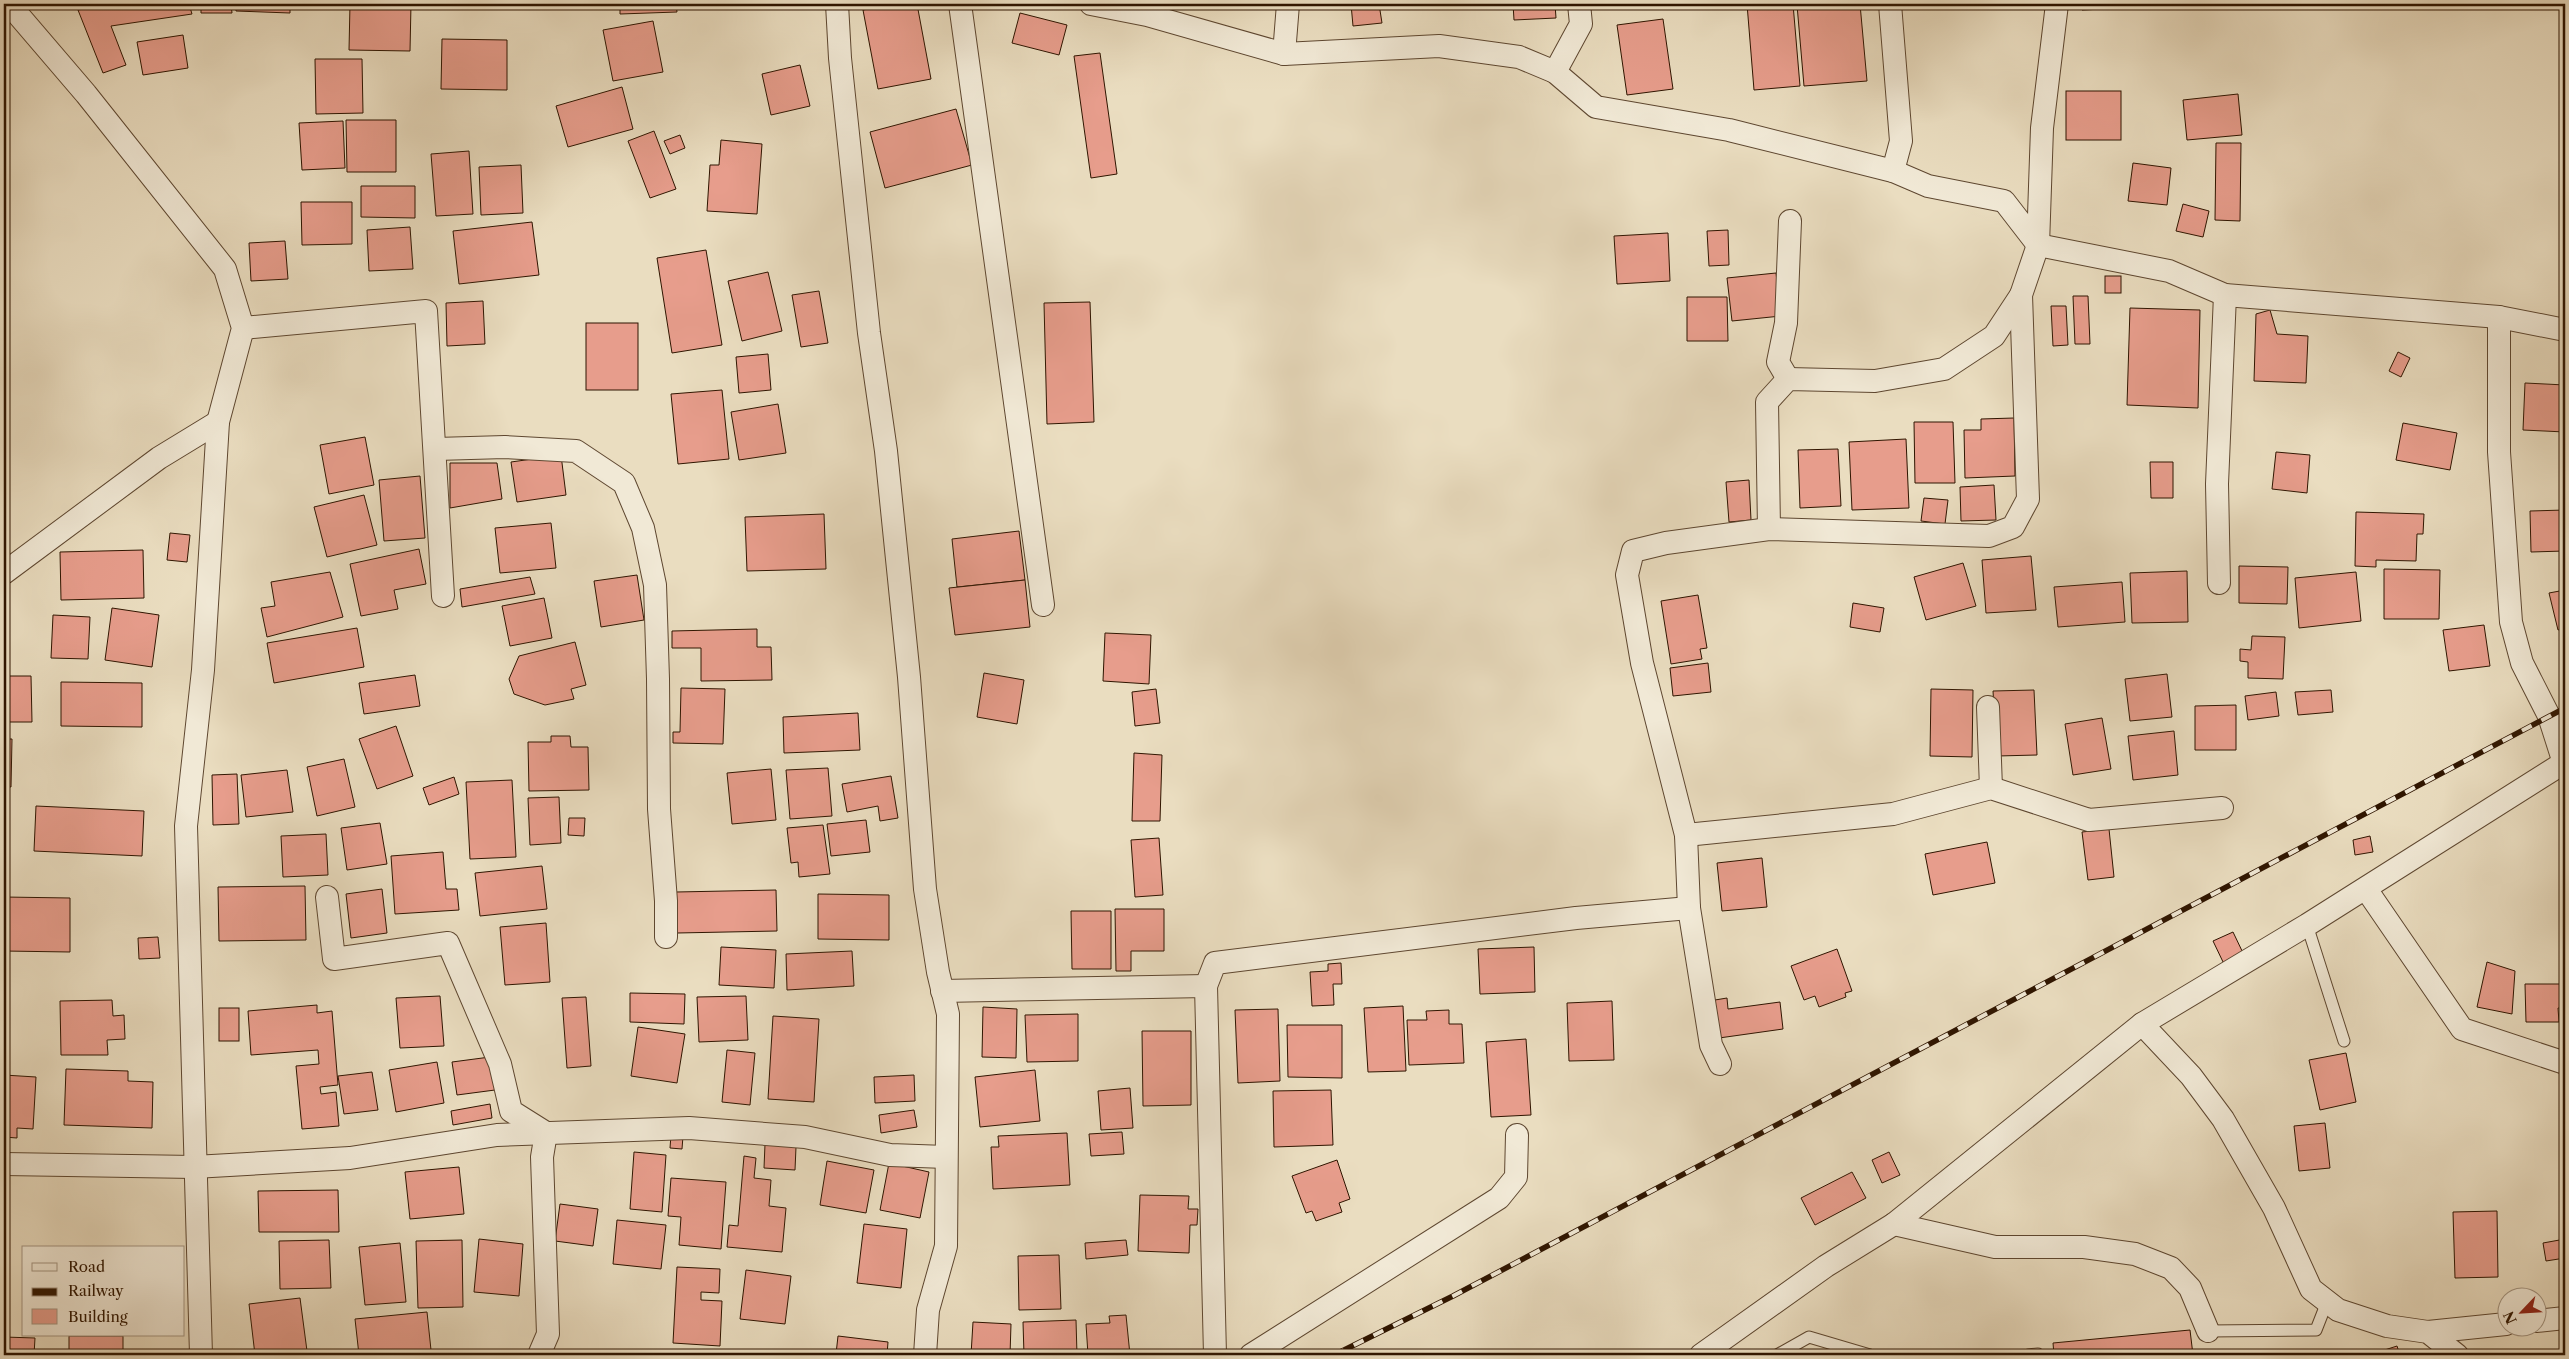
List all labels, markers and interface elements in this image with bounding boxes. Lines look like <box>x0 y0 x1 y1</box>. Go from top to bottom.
legend <box>22 1246 185 1336</box>
text: Road <box>68 1257 105 1276</box>
text: Railway <box>68 1281 124 1300</box>
north arrow <box>2496 1286 2546 1336</box>
text: Building <box>68 1307 128 1326</box>
text: N <box>2499 1308 2521 1327</box>

